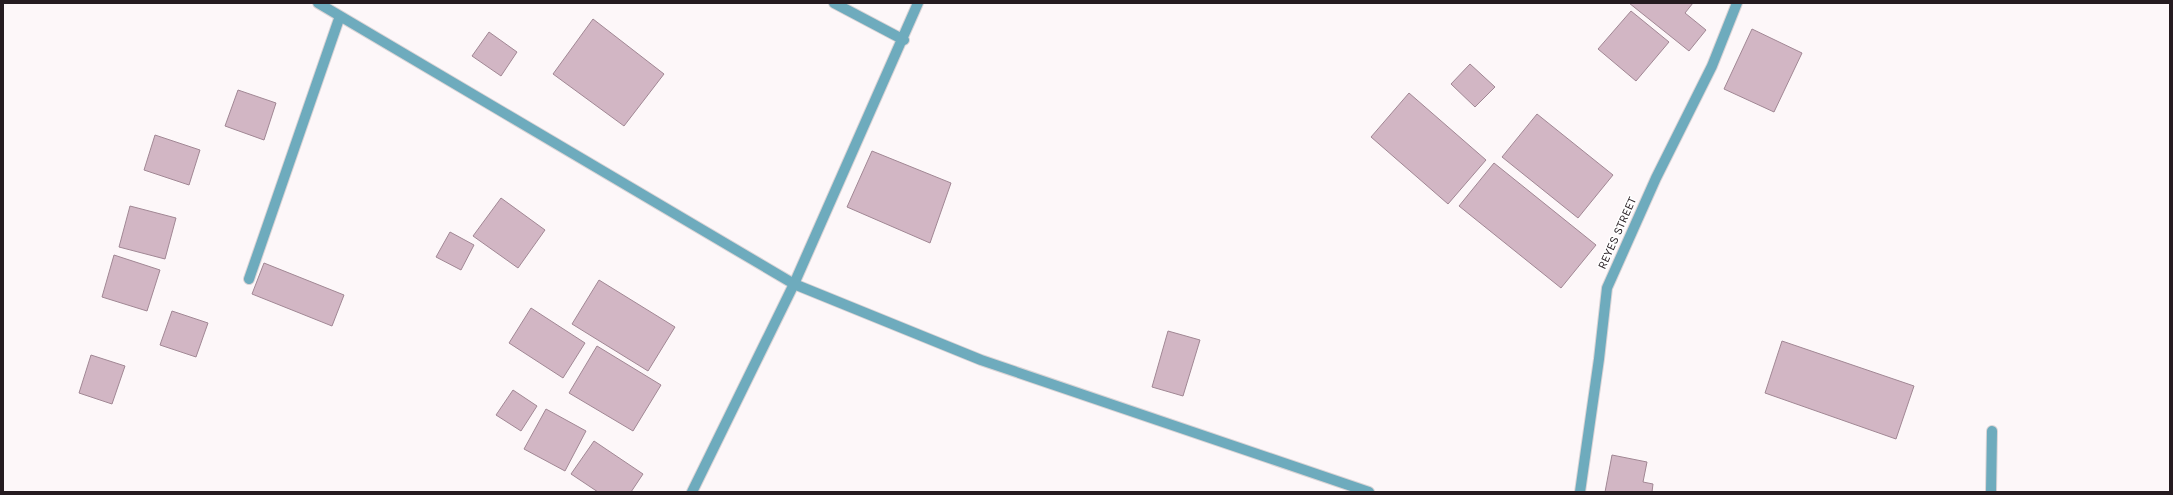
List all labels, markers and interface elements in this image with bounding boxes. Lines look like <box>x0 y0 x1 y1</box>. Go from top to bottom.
street label: REYES STREET <box>1595 195 1639 271</box>

